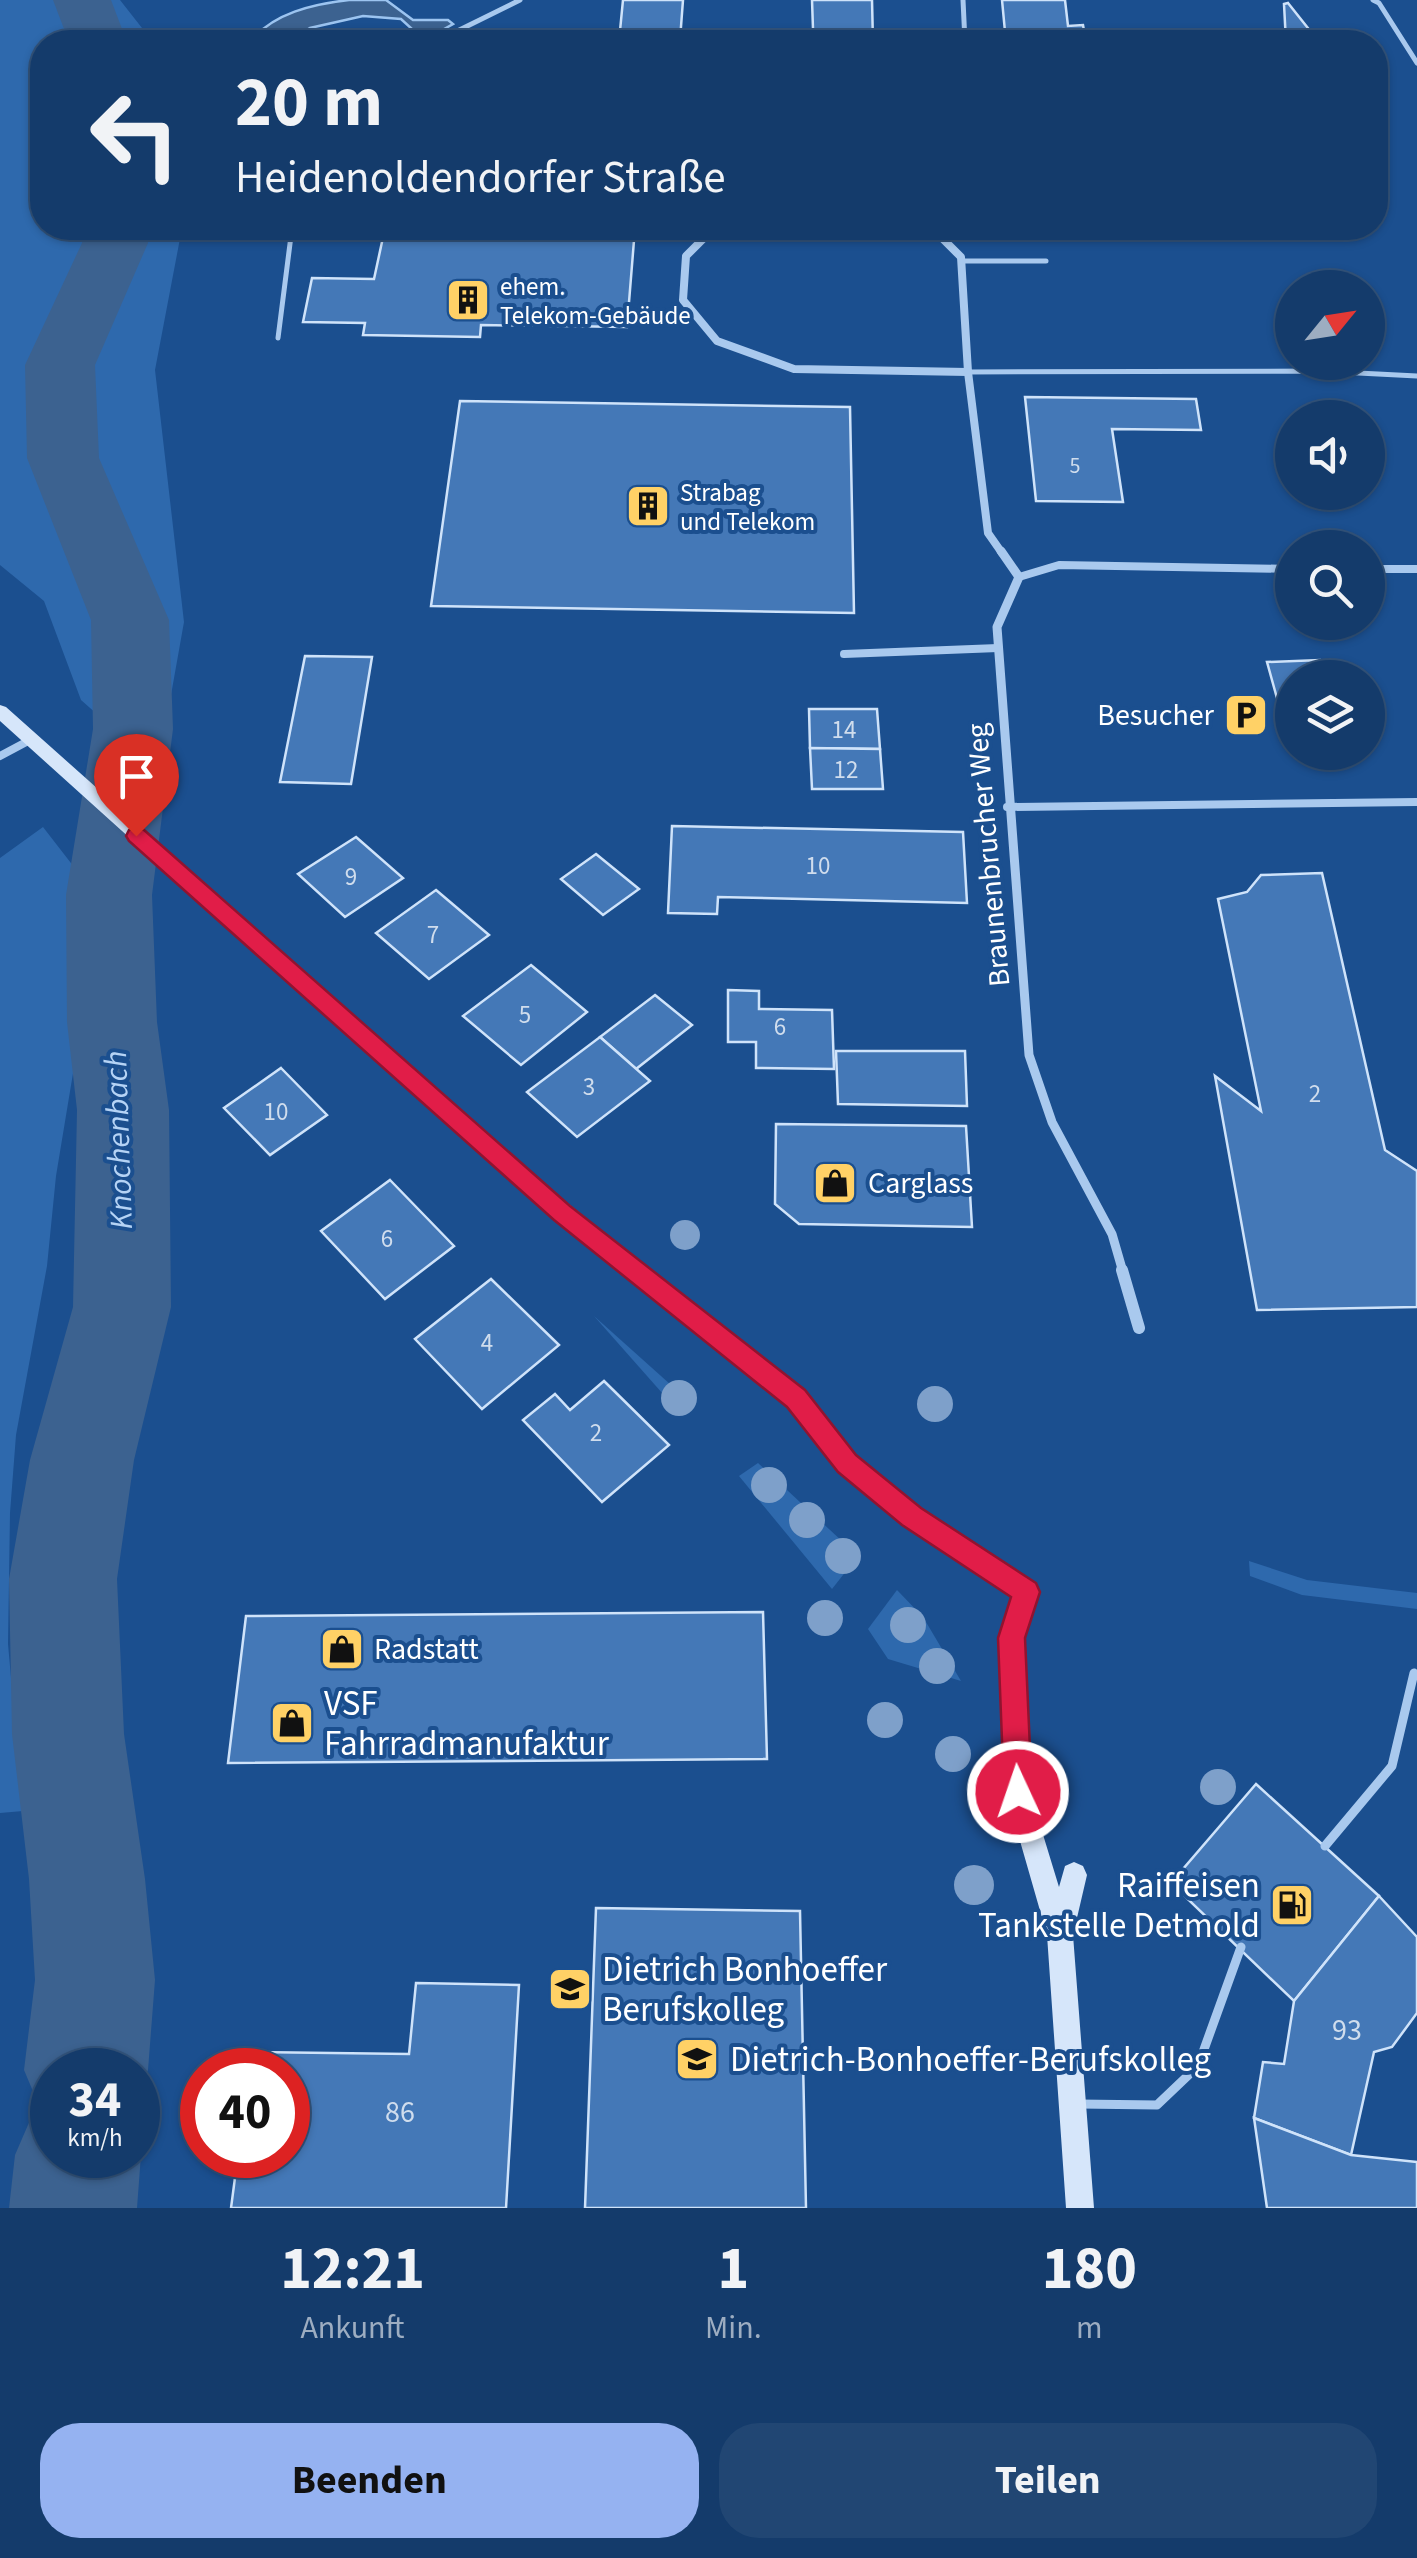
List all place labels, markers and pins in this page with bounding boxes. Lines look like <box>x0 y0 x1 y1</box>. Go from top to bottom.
place label: ehem. Telekom-Gebäude <box>500 269 691 334</box>
building icon: ehem. Telekom-Gebäude <box>445 277 491 323</box>
place label: Strabag und Telekom <box>680 475 815 540</box>
building icon: Strabag und Telekom <box>625 483 671 529</box>
parking icon: Besucher <box>1223 692 1269 738</box>
place label: Besucher <box>1097 694 1215 737</box>
pin <box>94 734 179 837</box>
shop icon: Carglass <box>812 1160 858 1206</box>
place label: Carglass <box>868 1162 973 1205</box>
shop icon: Radstatt <box>319 1626 365 1672</box>
place label: Radstatt <box>374 1628 479 1671</box>
place label: VSF Fahrradmanufaktur <box>324 1679 610 1769</box>
shop icon: VSF Fahrradmanufaktur <box>269 1700 315 1746</box>
place label: Raiffeisen Tankstelle Detmold <box>978 1861 1260 1951</box>
fuel station icon: Raiffeisen Tankstelle Detmold <box>1269 1882 1315 1928</box>
place label: Dietrich Bonhoeffer Berufskolleg <box>602 1945 888 2035</box>
school or university icon: Dietrich Bonhoeffer Berufskolleg <box>547 1966 593 2012</box>
place label: Dietrich-Bonhoeffer-Berufskolleg <box>730 2035 1211 2085</box>
school or university icon: Dietrich-Bonhoeffer-Berufskolleg <box>674 2036 720 2082</box>

